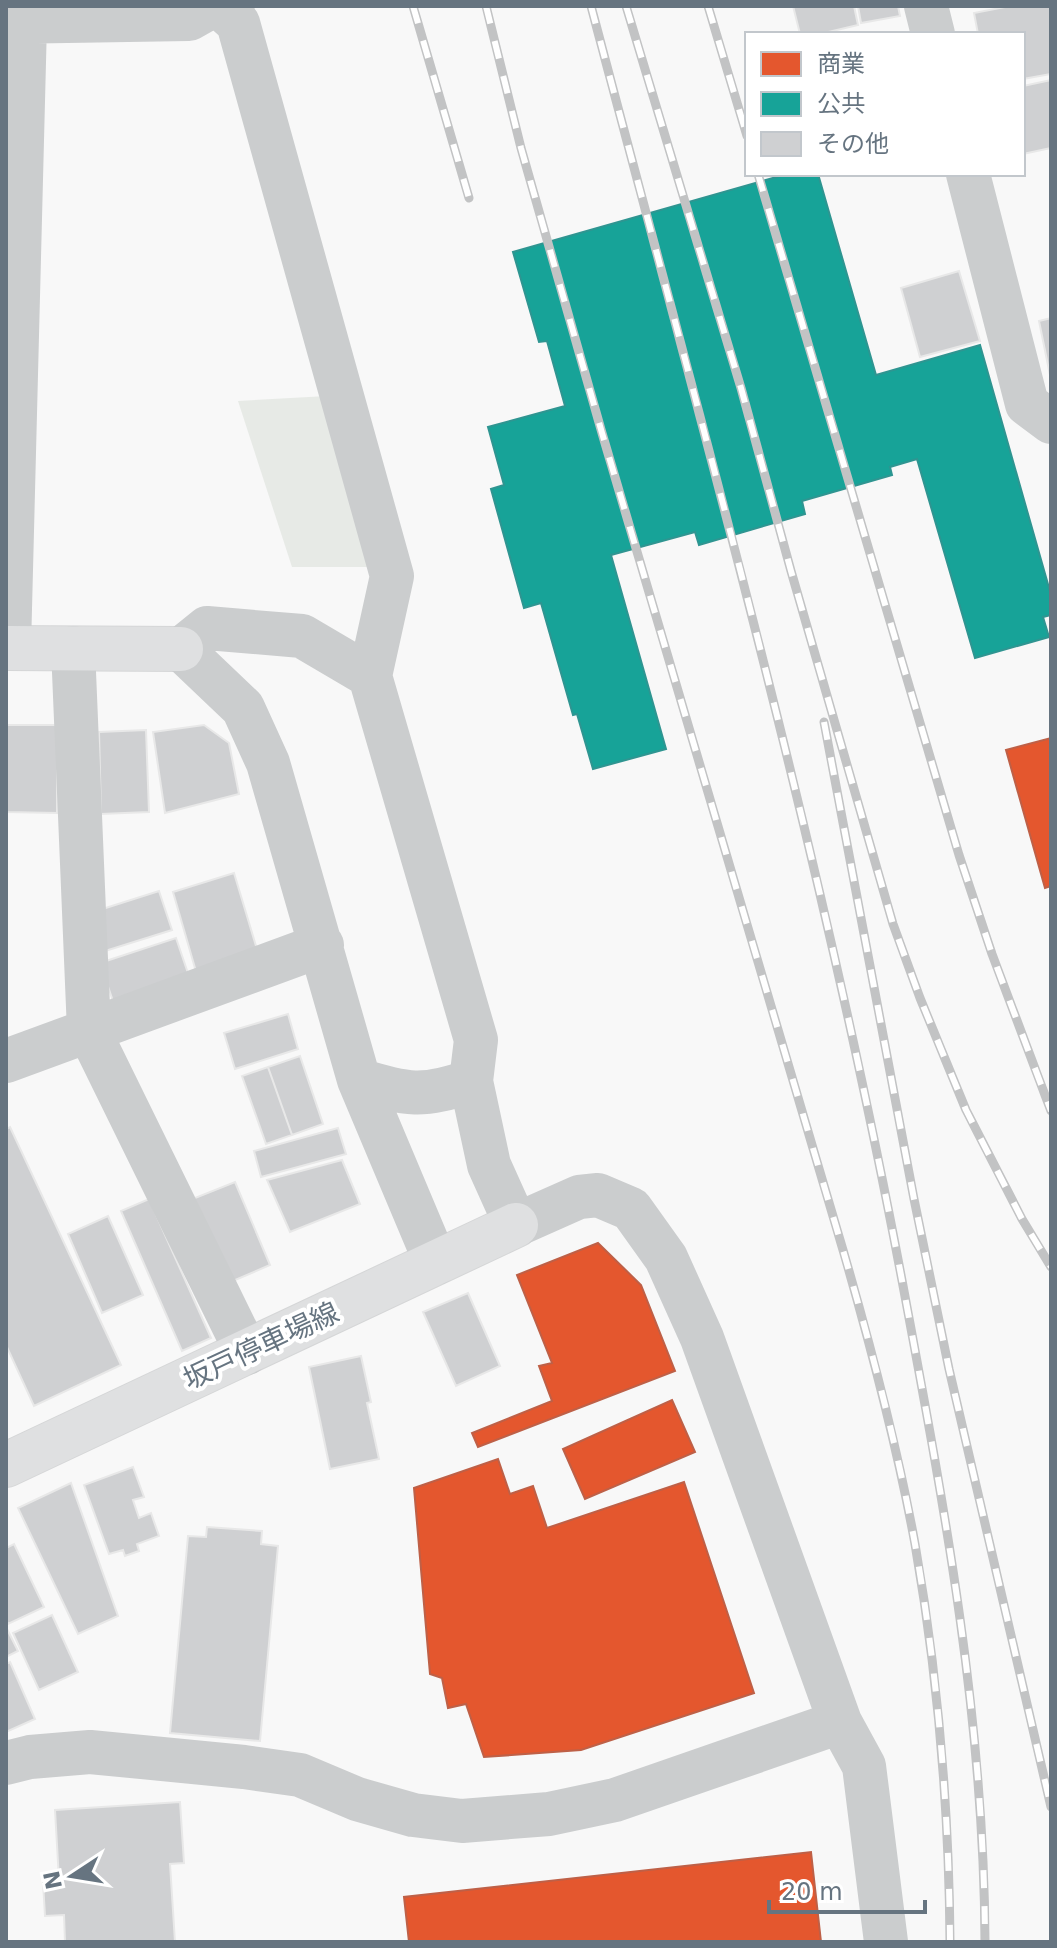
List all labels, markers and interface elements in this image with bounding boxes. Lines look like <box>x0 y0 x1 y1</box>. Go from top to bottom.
legend <box>745 32 1025 176</box>
text: 商業 <box>817 50 865 78</box>
text: 公共 <box>817 90 865 118</box>
text: その他 <box>817 130 889 158</box>
street label: 坂戸停車場線 <box>178 1296 344 1396</box>
north arrow <box>32 1836 112 1916</box>
scale bar <box>769 1864 925 1914</box>
text: N <box>39 1868 67 1892</box>
text: 20 m <box>781 1878 843 1906</box>

